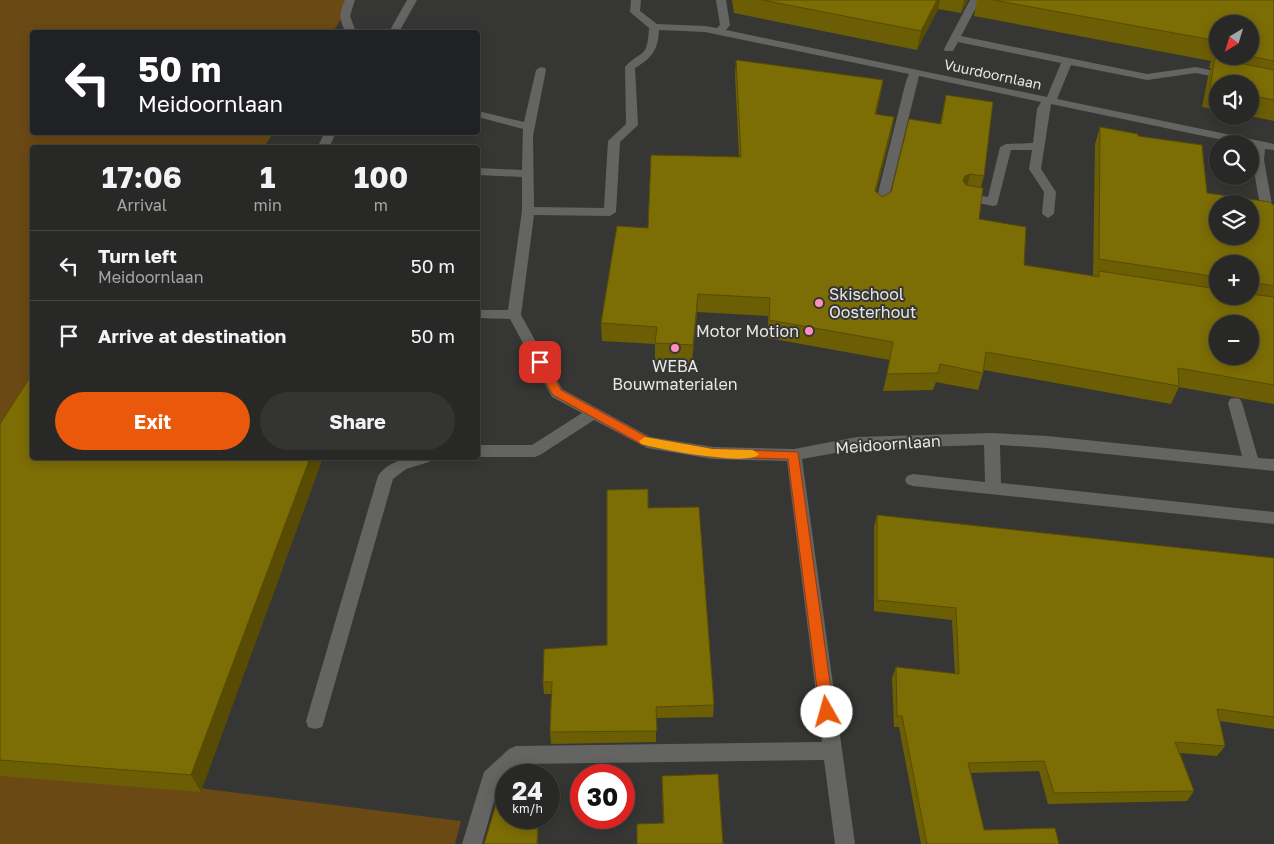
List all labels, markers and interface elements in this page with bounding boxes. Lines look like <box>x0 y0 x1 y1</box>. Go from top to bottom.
north arrow <box>1209 15 1259 65</box>
map controls <box>1209 15 1259 365</box>
text: 50 m <box>138 48 221 90</box>
icon: left <box>55 50 120 115</box>
street label: Vuurdoornlaan <box>943 55 1043 93</box>
button: sound <box>1209 75 1259 125</box>
text: Meidoornlaan <box>138 90 283 117</box>
button: search <box>1209 135 1259 185</box>
text: 17:06 <box>102 159 182 195</box>
text: 1 <box>260 159 275 195</box>
text: 100 <box>354 159 408 195</box>
text: Arrival <box>117 195 167 215</box>
text: min <box>254 195 282 215</box>
text: m <box>374 195 388 215</box>
button: layers <box>1209 195 1259 245</box>
text: Turn left <box>98 244 177 267</box>
icon: left <box>55 252 83 280</box>
text: 50 m <box>411 254 455 277</box>
button: + <box>1209 255 1259 305</box>
text: Meidoornlaan <box>98 267 204 287</box>
place label: Skischool Oosterhout <box>829 284 916 322</box>
marker: Skischool Oosterhout <box>813 297 825 309</box>
button: − <box>1209 315 1259 365</box>
place label: Motor Motion <box>696 321 799 341</box>
icon: arrive <box>55 322 83 350</box>
text: Arrive at destination <box>98 324 286 347</box>
text: 50 m <box>411 324 455 347</box>
marker: Motor Motion <box>803 325 815 337</box>
pin <box>519 341 561 383</box>
marker: WEBA Bouwmaterialen <box>669 342 681 354</box>
icon: arrive <box>526 348 554 376</box>
place label: WEBA Bouwmaterialen <box>612 356 738 394</box>
button: Exit <box>55 392 250 450</box>
button: Share <box>260 392 455 450</box>
street label: Meidoornlaan <box>835 430 941 458</box>
position arrow <box>800 685 852 737</box>
speed limit sign: 30 <box>570 764 635 829</box>
text: 24 <box>512 775 543 806</box>
text: km/h <box>512 801 543 816</box>

